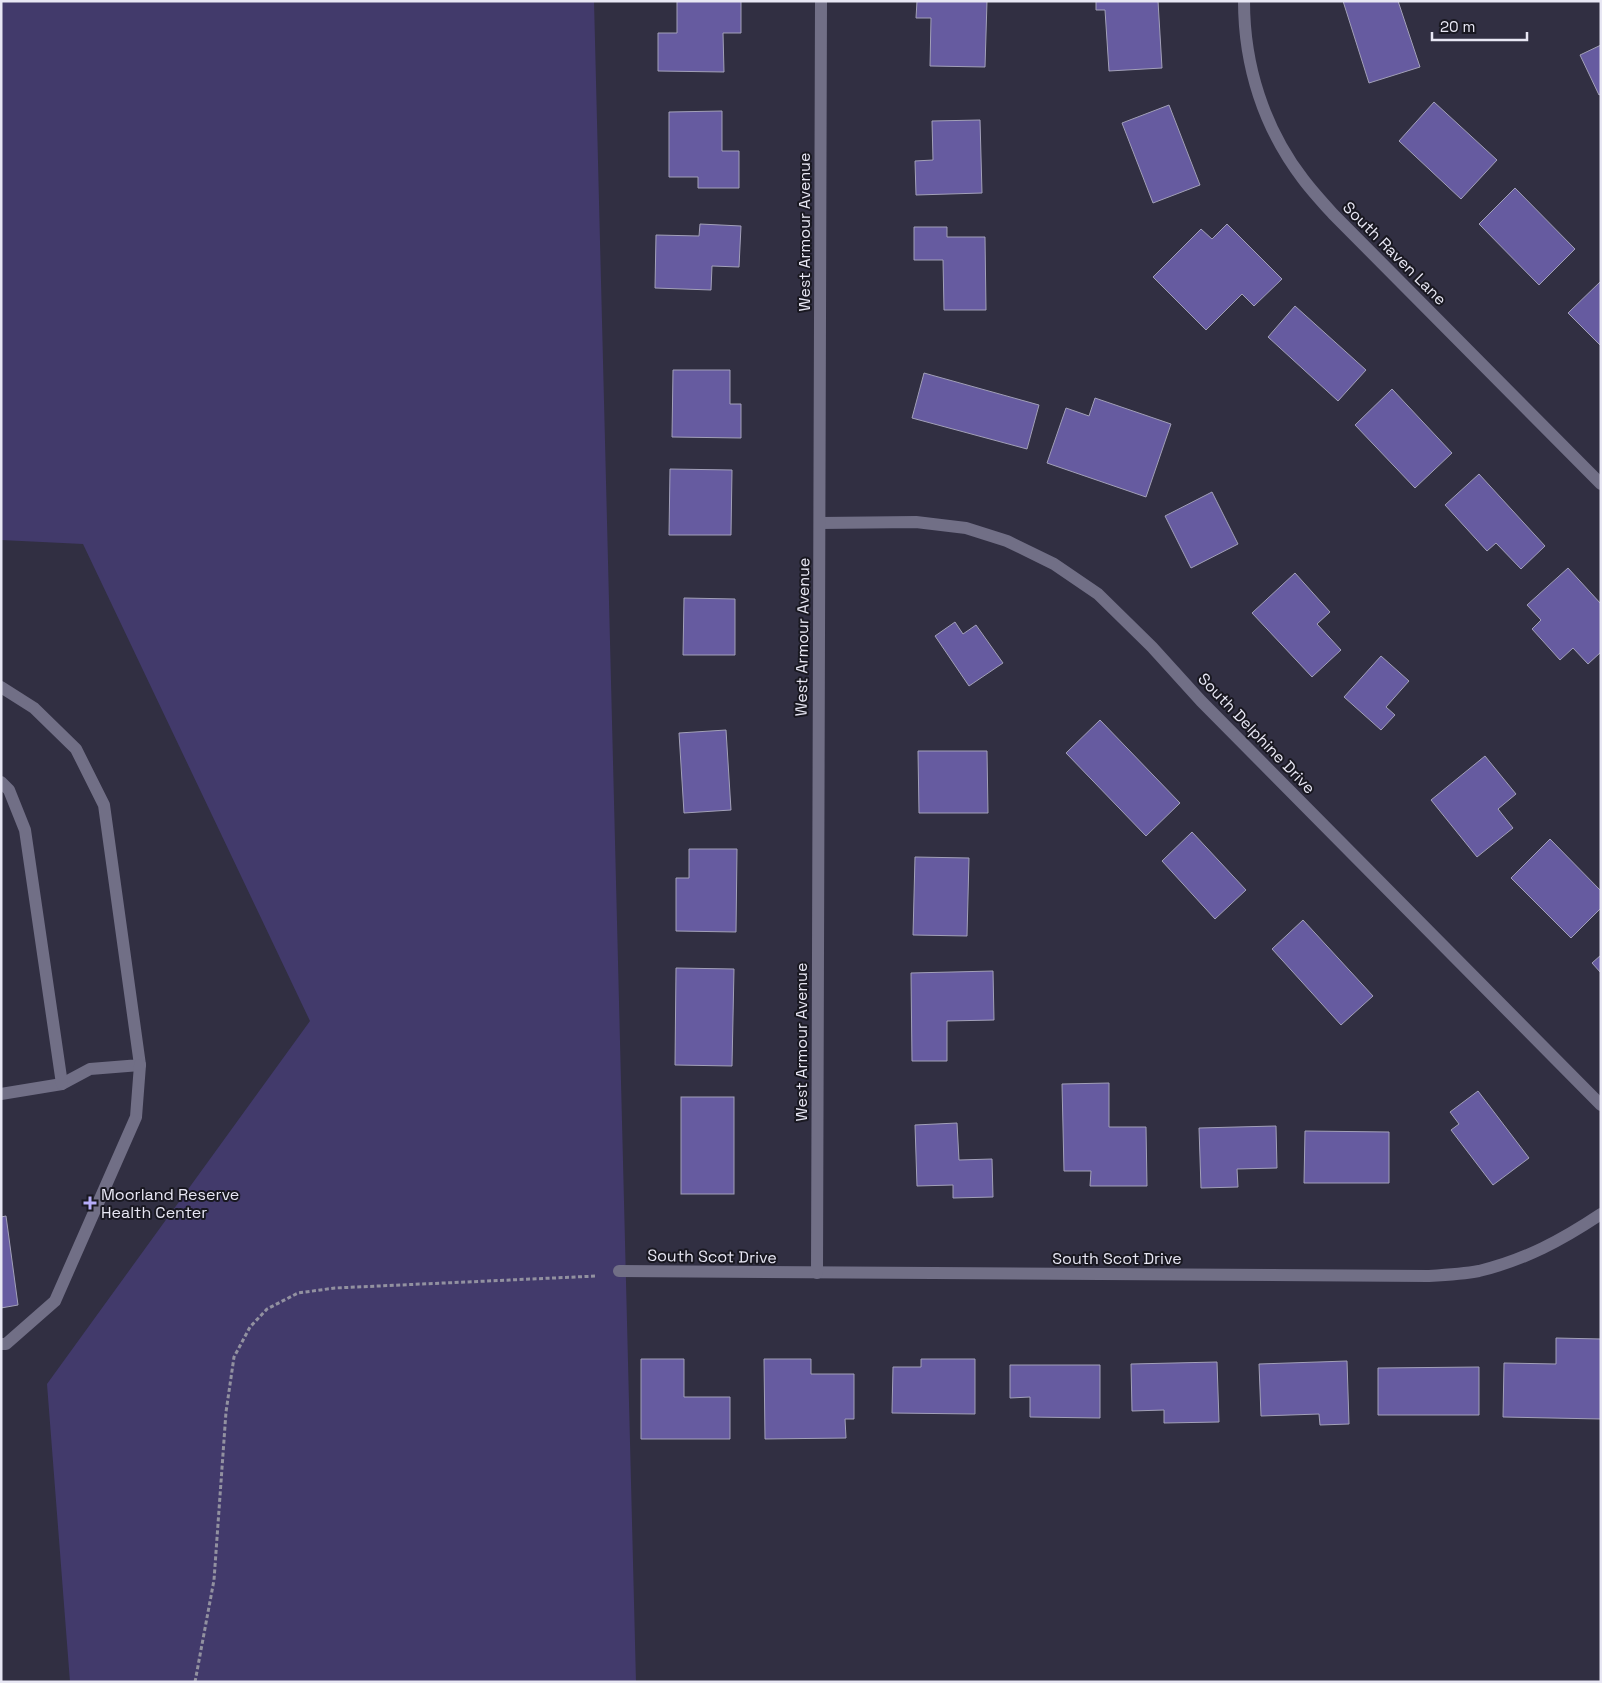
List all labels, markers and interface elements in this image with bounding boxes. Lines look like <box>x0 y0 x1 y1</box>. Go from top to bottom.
scale bar <box>1432 10 1527 42</box>
text: 20 m <box>1440 17 1475 36</box>
street label: West Armour Avenue <box>794 153 815 311</box>
street label: South Raven Lane <box>1338 197 1451 310</box>
street label: West Armour Avenue <box>791 557 814 717</box>
street label: South Delphine Drive <box>1193 668 1320 798</box>
street label: West Armour Avenue <box>791 963 812 1121</box>
place label: Moorland Reserve Health Center <box>101 1184 239 1223</box>
marker: Moorland Reserve Health Center <box>83 1196 97 1210</box>
street label: South Scot Drive <box>647 1245 777 1268</box>
street label: South Scot Drive <box>1052 1248 1182 1269</box>

